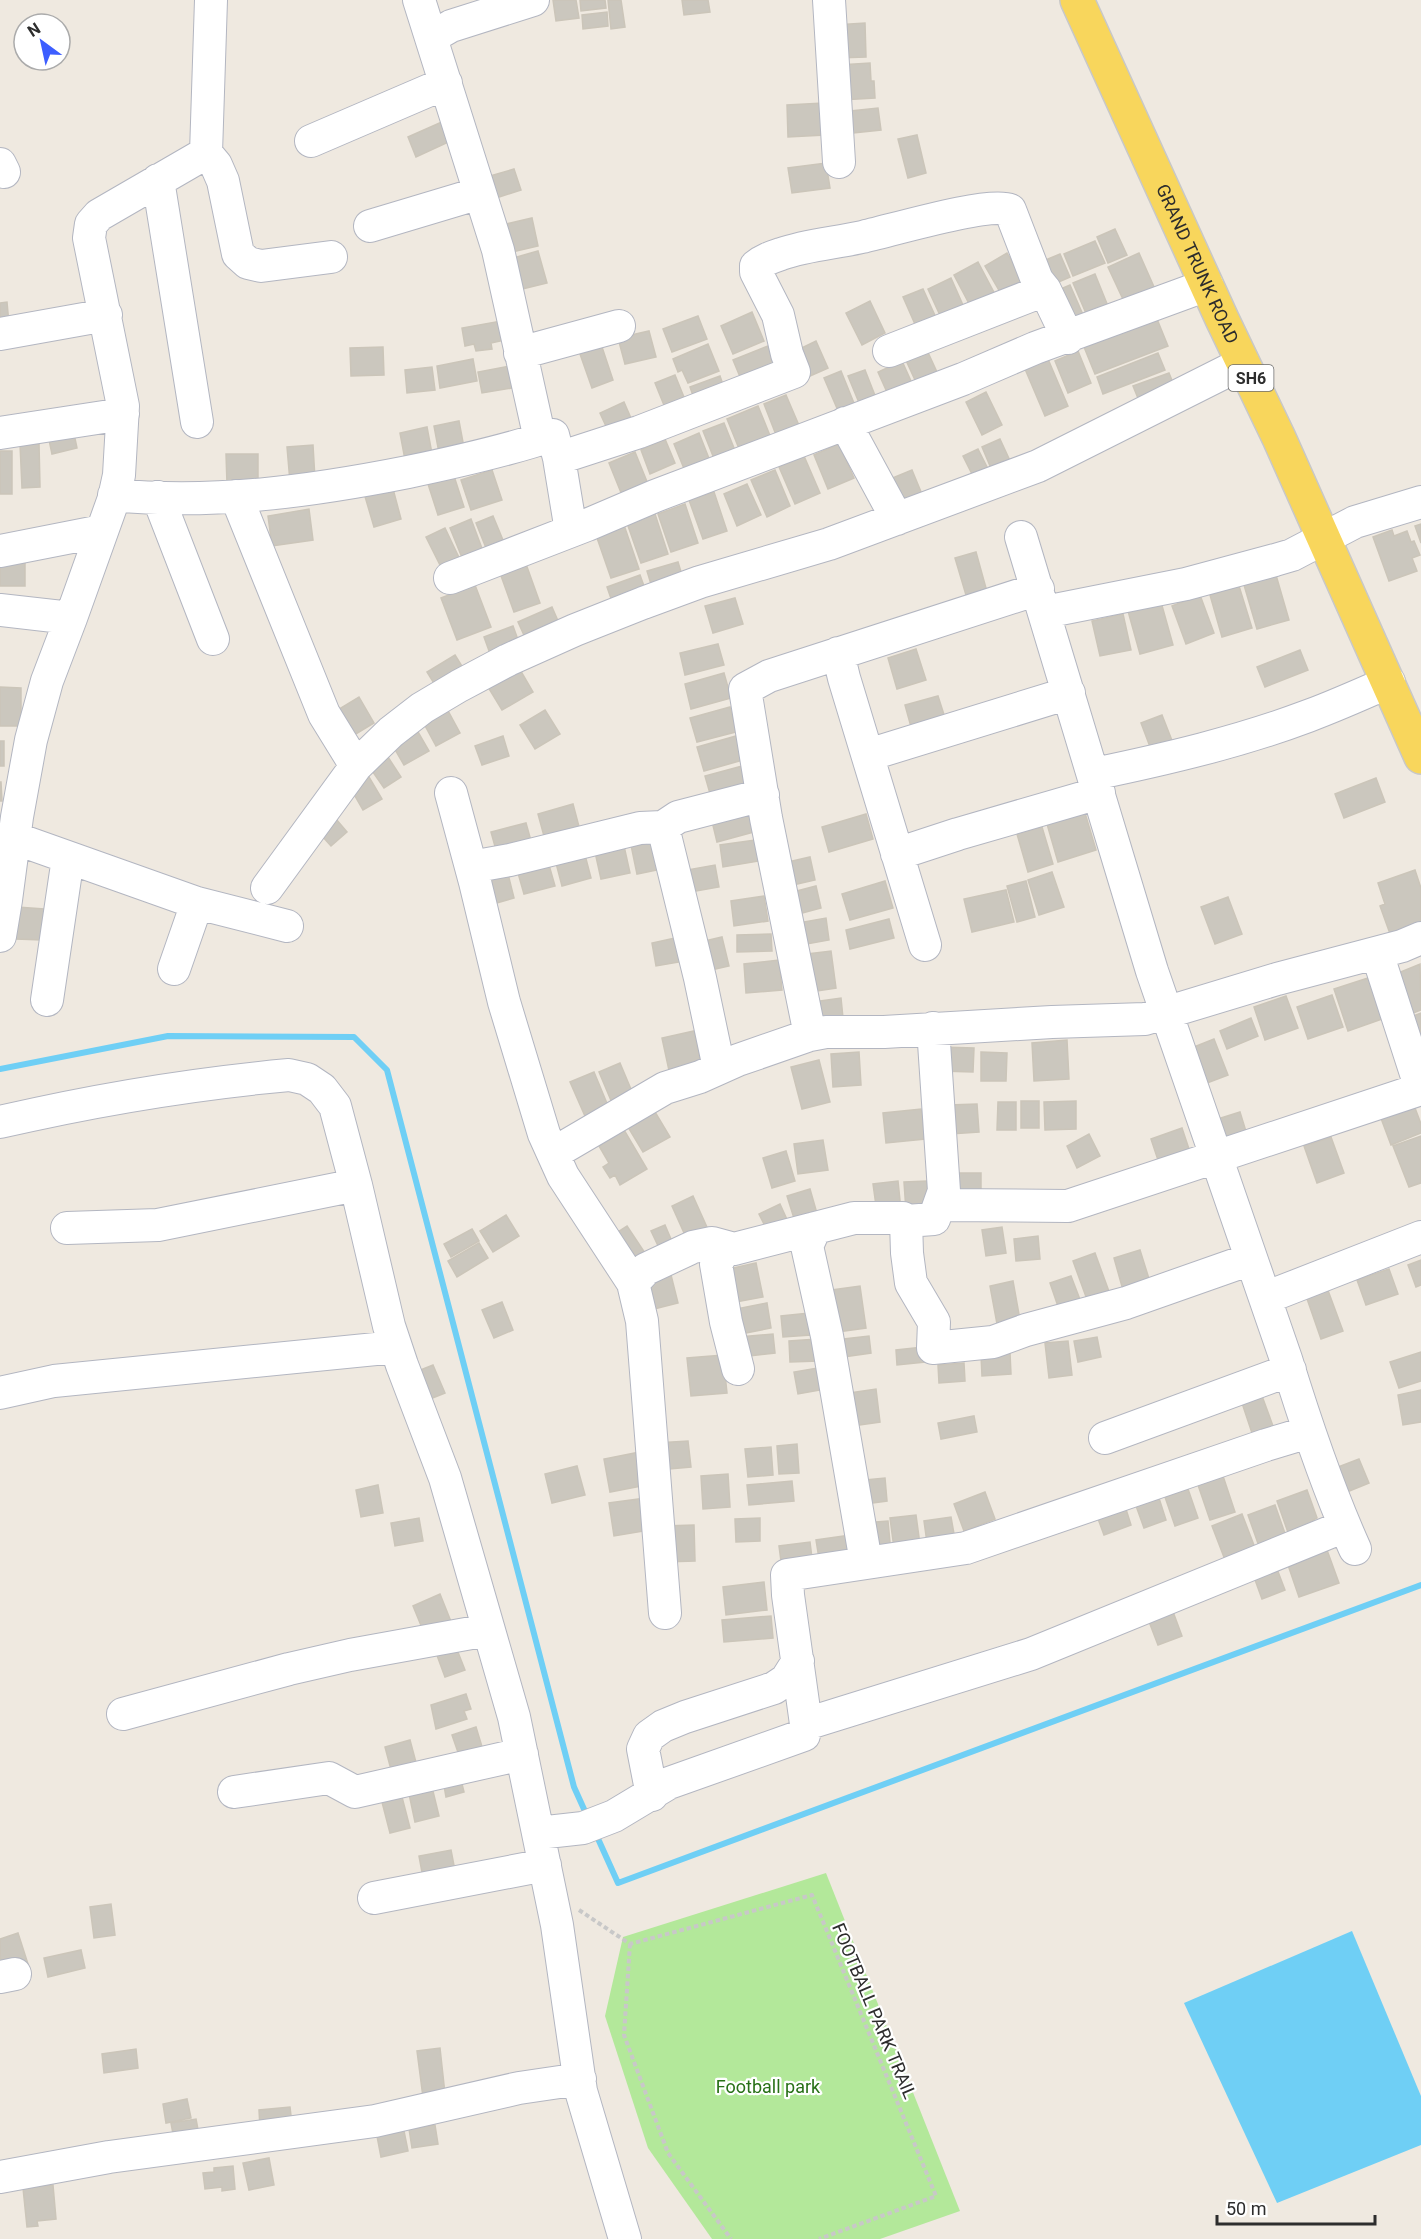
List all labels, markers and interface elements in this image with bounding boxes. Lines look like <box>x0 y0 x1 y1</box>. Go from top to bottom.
north arrow <box>12 12 72 72</box>
text: N <box>24 19 44 41</box>
street label: GRAND TRUNK ROAD <box>1152 181 1243 347</box>
road number: SH6 <box>1228 365 1274 391</box>
street label: FOOTBALL PARK TRAIL <box>828 1920 921 2102</box>
park label: Football park <box>716 2076 821 2097</box>
scale bar <box>1217 2188 1374 2226</box>
text: 50 m <box>1226 2198 1266 2219</box>

